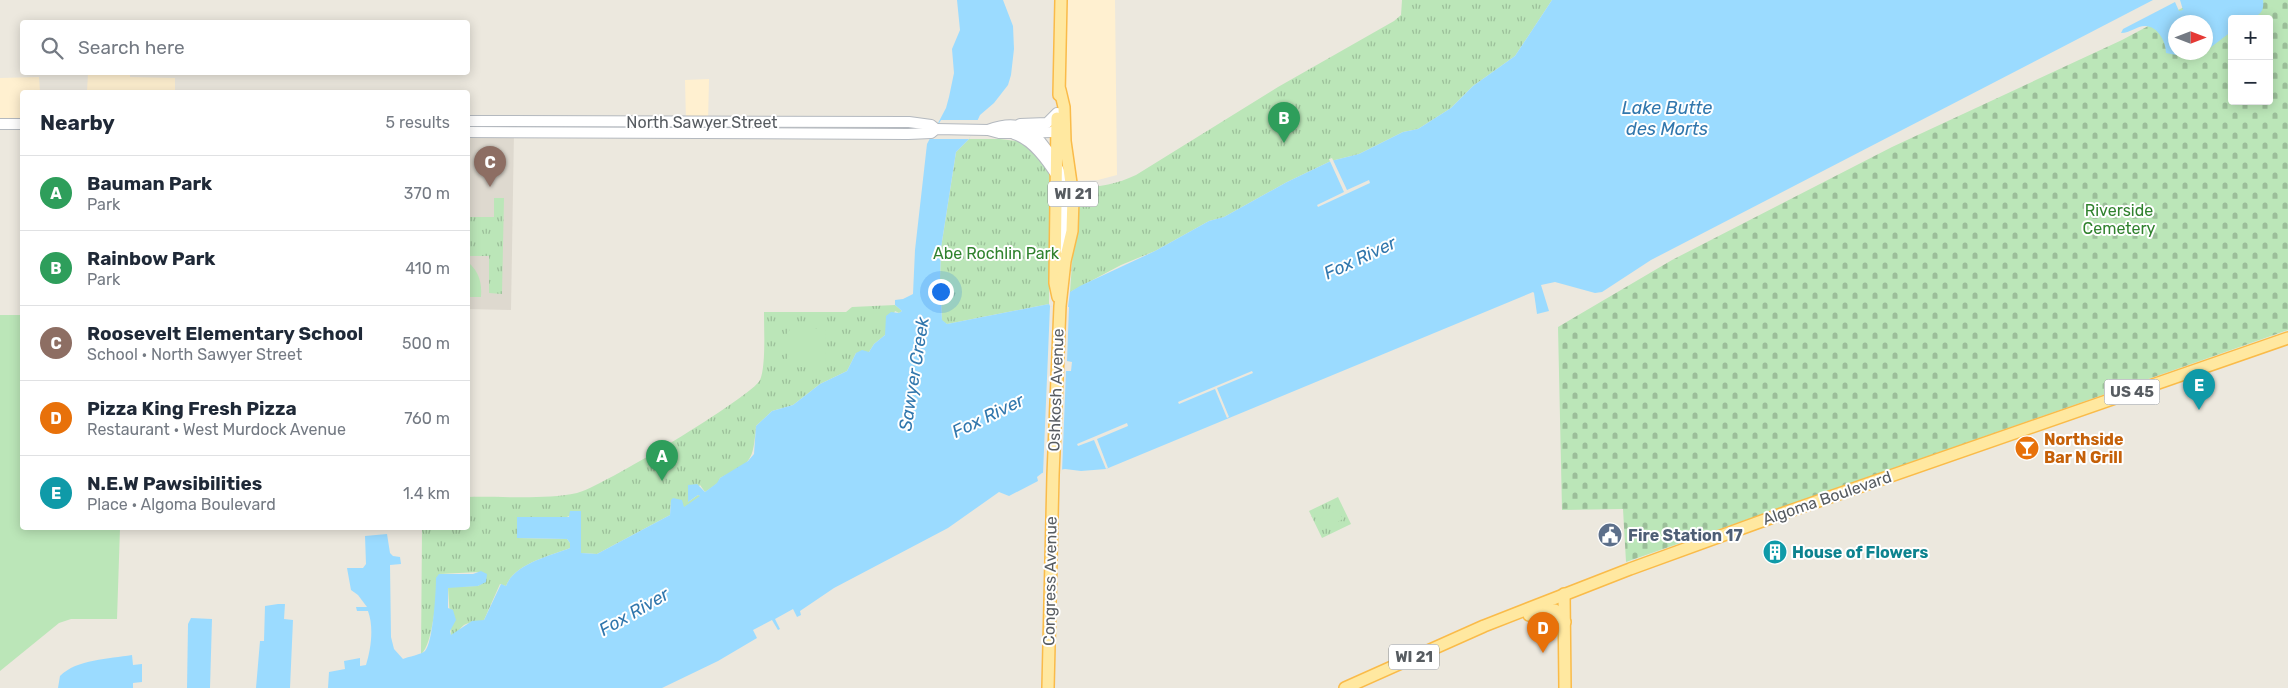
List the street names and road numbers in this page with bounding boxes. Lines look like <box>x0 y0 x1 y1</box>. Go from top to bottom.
street label: North Sawyer Street <box>626 113 778 132</box>
road number: WI 21 <box>1048 182 1098 206</box>
street label: Oshkosh Avenue <box>1044 328 1068 452</box>
road number: US 45 <box>2104 380 2160 404</box>
street label: Algoma Boulevard <box>1760 467 1894 529</box>
street label: Congress Avenue <box>1039 516 1061 646</box>
road number: WI 21 <box>1389 644 1439 670</box>

